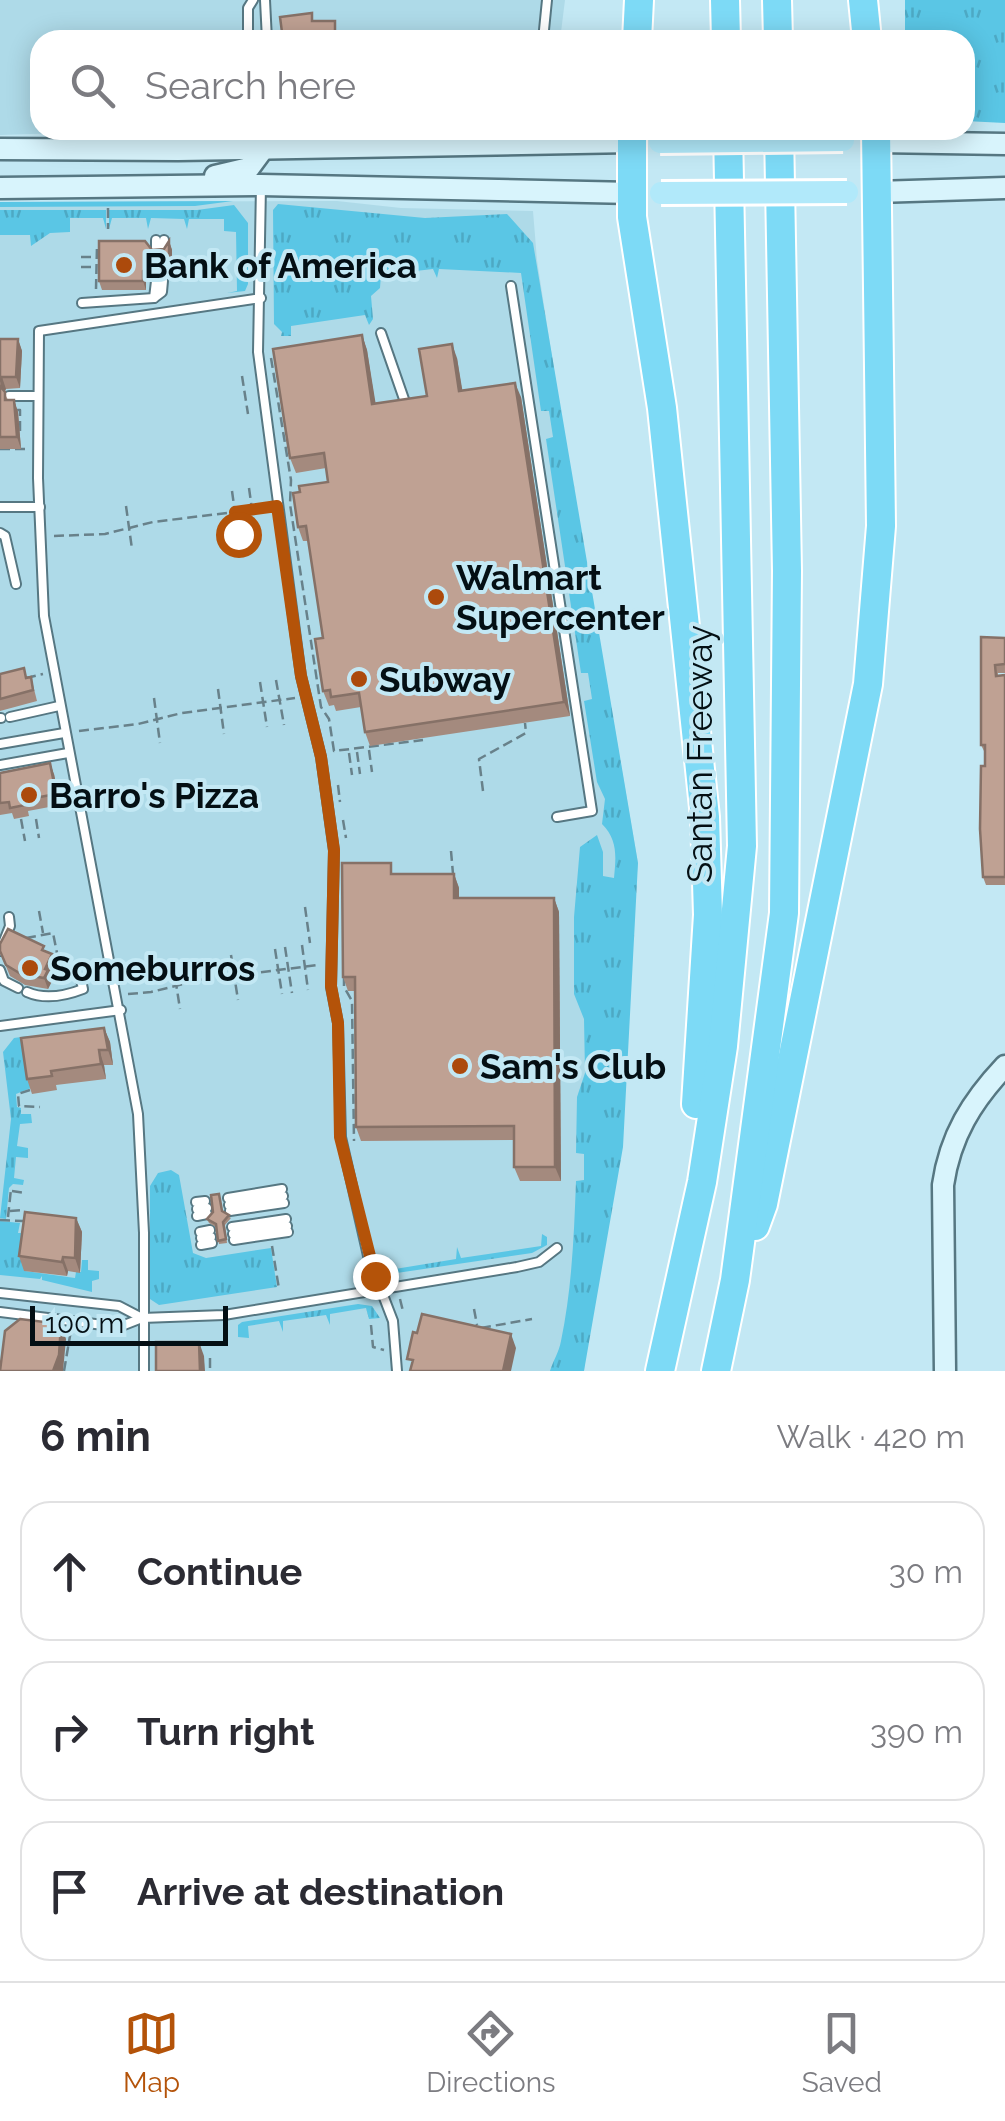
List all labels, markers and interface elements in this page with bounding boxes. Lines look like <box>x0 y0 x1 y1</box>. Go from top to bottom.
search box <box>30 30 975 140</box>
icon: search <box>65 58 120 113</box>
text: Search here <box>145 63 356 108</box>
place label: Bank of America <box>144 245 417 286</box>
marker: Bank of America <box>113 254 135 276</box>
route start <box>216 512 262 558</box>
place label: Walmart Supercenter <box>456 557 665 638</box>
marker: Walmart Supercenter <box>425 586 447 608</box>
street label: Santan Freeway <box>679 625 720 883</box>
place label: Subway <box>379 659 511 700</box>
marker: Subway <box>348 668 370 690</box>
place label: Barro's Pizza <box>49 775 259 816</box>
marker: Barro's Pizza <box>18 784 40 806</box>
place label: Someburros <box>50 948 255 989</box>
marker: Someburros <box>19 957 41 979</box>
place label: Sam's Club <box>480 1046 666 1087</box>
marker: Sam's Club <box>449 1055 471 1077</box>
route end <box>353 1254 399 1300</box>
scale bar <box>30 1301 228 1346</box>
text: 100 m <box>45 1307 124 1340</box>
text: 6 min <box>40 1412 151 1461</box>
text: Walk · 420 m <box>776 1418 965 1455</box>
icon: ahead <box>42 1544 97 1599</box>
text: Continue <box>137 1549 302 1594</box>
text: 30 m <box>889 1553 963 1590</box>
icon: right <box>42 1704 97 1759</box>
text: Turn right <box>137 1709 314 1754</box>
text: 390 m <box>870 1713 963 1750</box>
icon: arrive <box>42 1864 97 1919</box>
text: Arrive at destination <box>137 1869 504 1914</box>
tab: Map <box>123 2006 180 2099</box>
tab: Directions <box>426 2006 556 2099</box>
tab: Saved <box>802 2006 882 2099</box>

